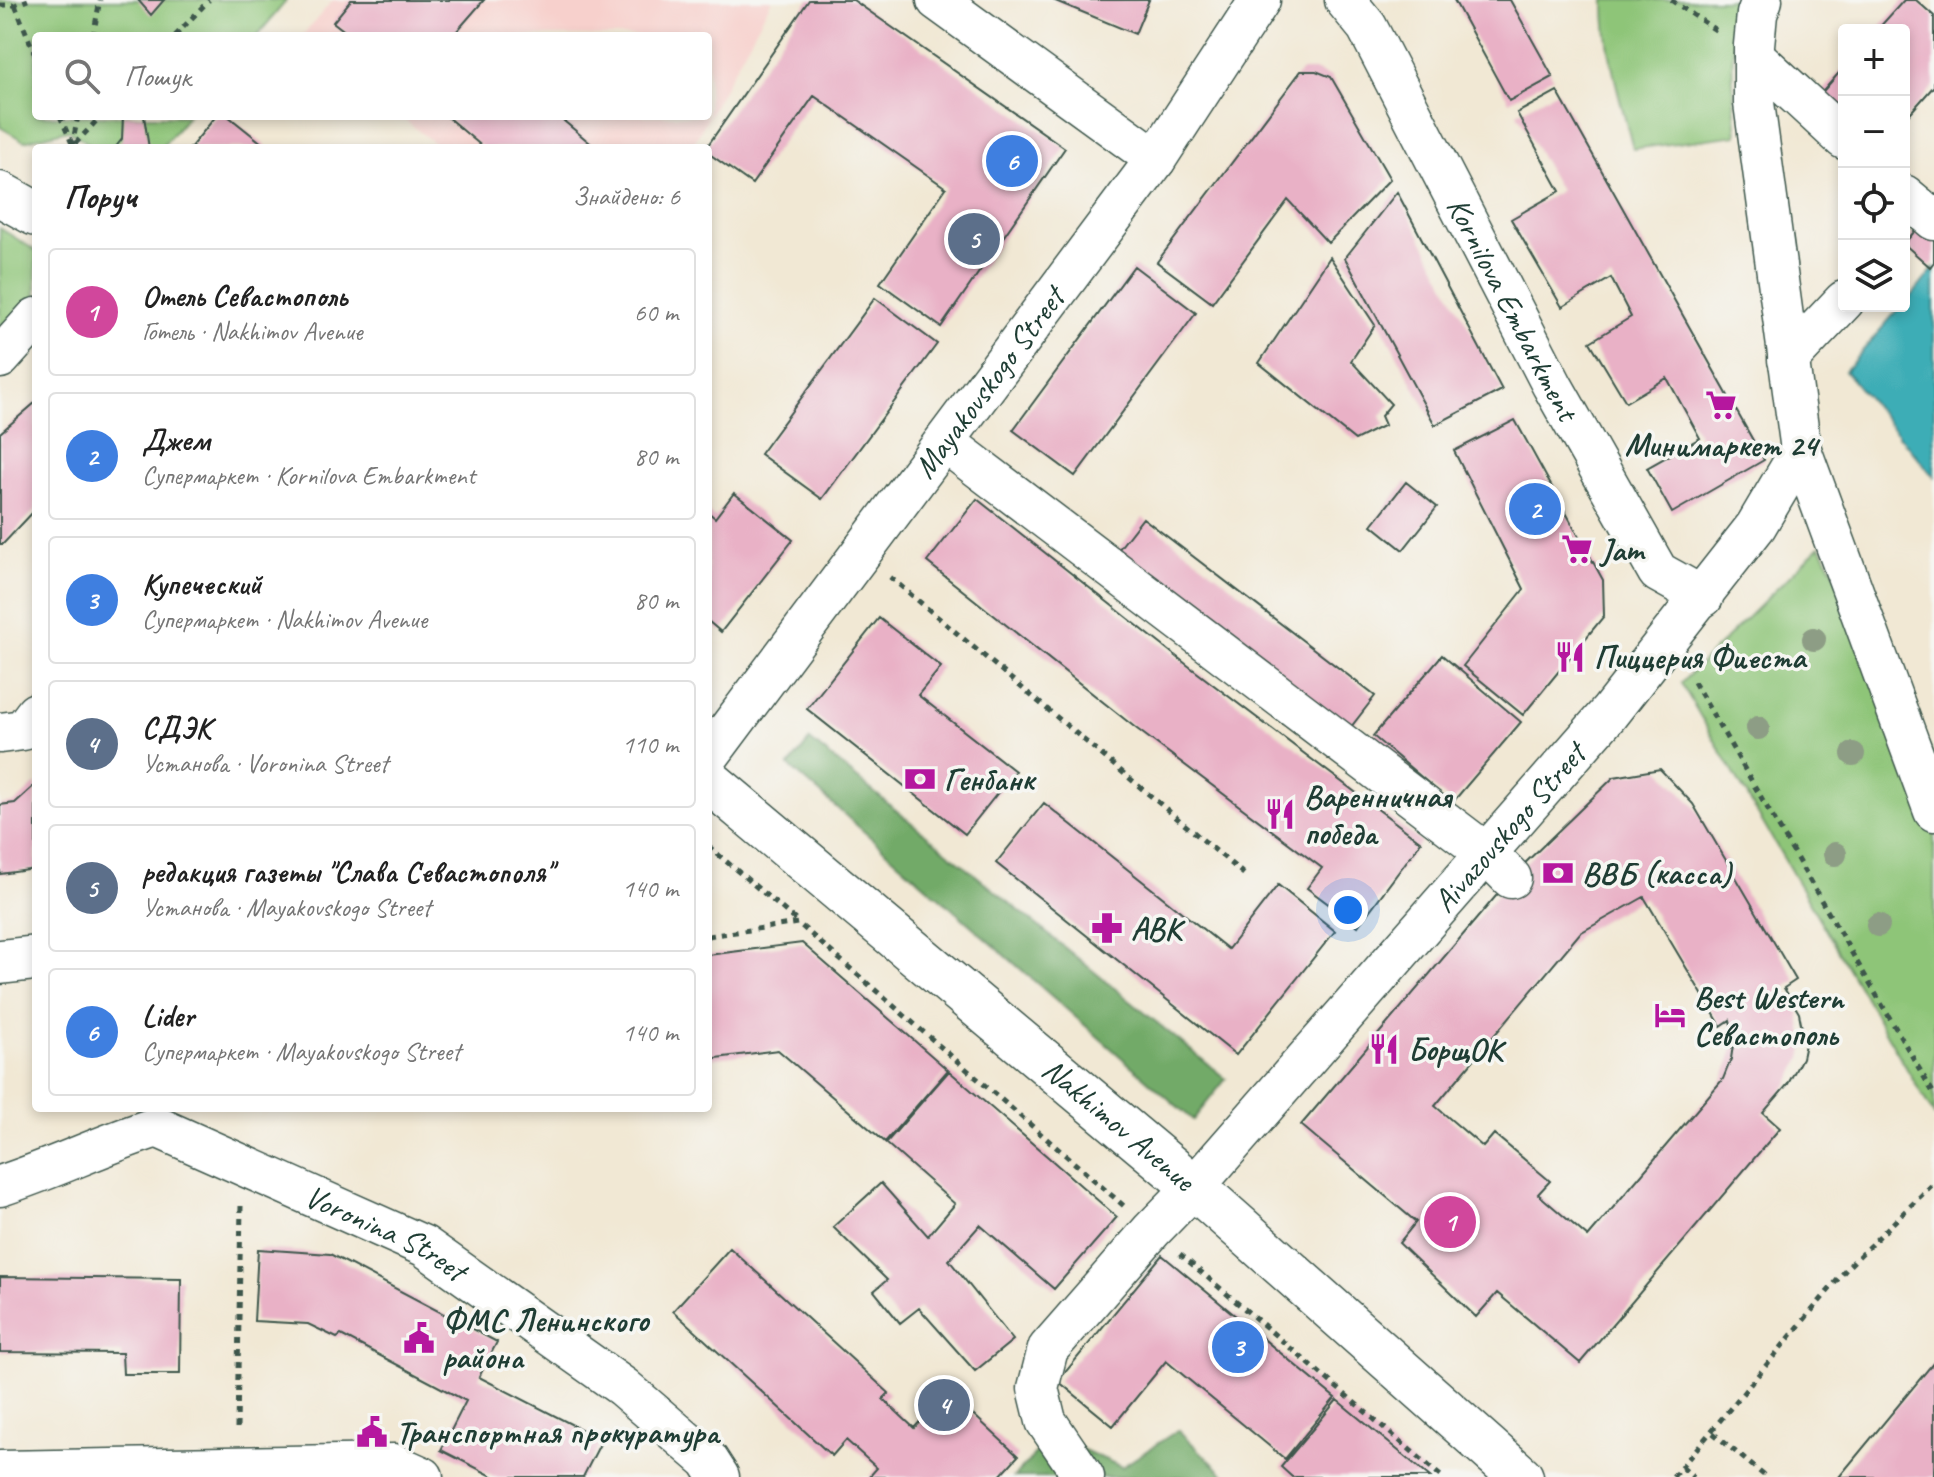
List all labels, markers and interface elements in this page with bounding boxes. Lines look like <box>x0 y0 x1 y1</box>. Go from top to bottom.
map controls <box>1838 24 1910 312</box>
button: + <box>1838 24 1910 96</box>
search box <box>32 32 712 120</box>
icon: search <box>60 54 104 98</box>
text: Пошук <box>124 57 191 95</box>
button: − <box>1838 96 1910 168</box>
pin: 6 <box>986 131 1038 191</box>
button: locate <box>1838 168 1910 240</box>
text: Поруч <box>64 175 137 218</box>
text: Знайдено: 6 <box>573 180 680 213</box>
street label: Kornilova Embarkment <box>1438 190 1590 430</box>
pin: 5 <box>948 209 1000 269</box>
button: layers <box>1838 240 1910 312</box>
street label: Mayakovskogo Street <box>904 275 1076 486</box>
text: Отель Севастополь <box>142 277 347 315</box>
text: 1 <box>86 296 98 329</box>
text: 60 m <box>634 296 678 329</box>
text: Готель · Nakhimov Avenue <box>142 315 363 348</box>
supermarket icon: Минимаркет 24 <box>1704 388 1738 422</box>
text: Джем <box>142 421 210 459</box>
place label: Минимаркет 24 <box>1625 425 1821 466</box>
text: 2 <box>86 440 98 473</box>
text: 80 m <box>634 440 678 473</box>
text: Супермаркет · Kornilova Embarkment <box>142 459 475 492</box>
pin: 2 <box>1509 479 1561 539</box>
place label: Jam <box>1599 529 1646 570</box>
supermarket icon: Jam <box>1560 532 1594 566</box>
text: Купеческий <box>142 565 261 603</box>
text: 3 <box>86 584 98 617</box>
text: 80 m <box>634 584 678 617</box>
text: Супермаркет · Nakhimov Avenue <box>142 603 427 636</box>
place label: Пиццерия Фиеста <box>1594 637 1808 678</box>
restaurant icon: Пиццерия Фиеста <box>1553 640 1587 674</box>
text: СДЭК <box>142 709 211 747</box>
text: 4 <box>86 728 98 761</box>
text: 110 m <box>622 728 678 761</box>
street label: Aivazovskogo Street <box>1424 731 1597 921</box>
text: Установа · Voronina Street <box>142 747 388 780</box>
place label: Генбанк <box>944 759 1037 800</box>
bank icon: Генбанк <box>903 762 937 796</box>
place label: Варенничная победа <box>1304 776 1454 854</box>
restaurant icon: Варенничная победа <box>1263 797 1297 831</box>
text: редакция газеты "Слава Севастополя" <box>142 853 553 891</box>
place label: ВВБ (касса) <box>1582 853 1733 894</box>
bank icon: ВВБ (касса) <box>1541 856 1575 890</box>
text: 5 <box>86 872 98 905</box>
text: 140 m <box>622 872 678 905</box>
your location <box>1328 890 1368 930</box>
text: Установа · Mayakovskogo Street <box>142 891 431 924</box>
place label: АВК <box>1131 908 1186 949</box>
pharmacy icon: АВК <box>1090 911 1124 945</box>
place label: Best Western Севастополь <box>1694 977 1846 1055</box>
text: Lider <box>142 997 194 1035</box>
hotel icon: Best Western Севастополь <box>1653 998 1687 1032</box>
text: 6 <box>86 1016 98 1049</box>
text: 140 m <box>622 1016 678 1049</box>
place label: БорщОК <box>1408 1029 1507 1070</box>
restaurant icon: БорщОК <box>1367 1032 1401 1066</box>
text: Супермаркет · Mayakovskogo Street <box>142 1035 461 1068</box>
street label: Nakhimov Avenue <box>1034 1048 1206 1201</box>
street label: Voronina Street <box>299 1175 478 1293</box>
pin: 1 <box>1424 1192 1476 1252</box>
place label: ФМС Ленинского района <box>443 1300 651 1378</box>
pin: 3 <box>1212 1317 1264 1377</box>
public building icon: ФМС Ленинского района <box>402 1321 436 1355</box>
pin: 4 <box>918 1375 970 1435</box>
place label: Транспортная прокуратура <box>396 1412 722 1453</box>
public building icon: Транспортная прокуратура <box>355 1415 389 1449</box>

